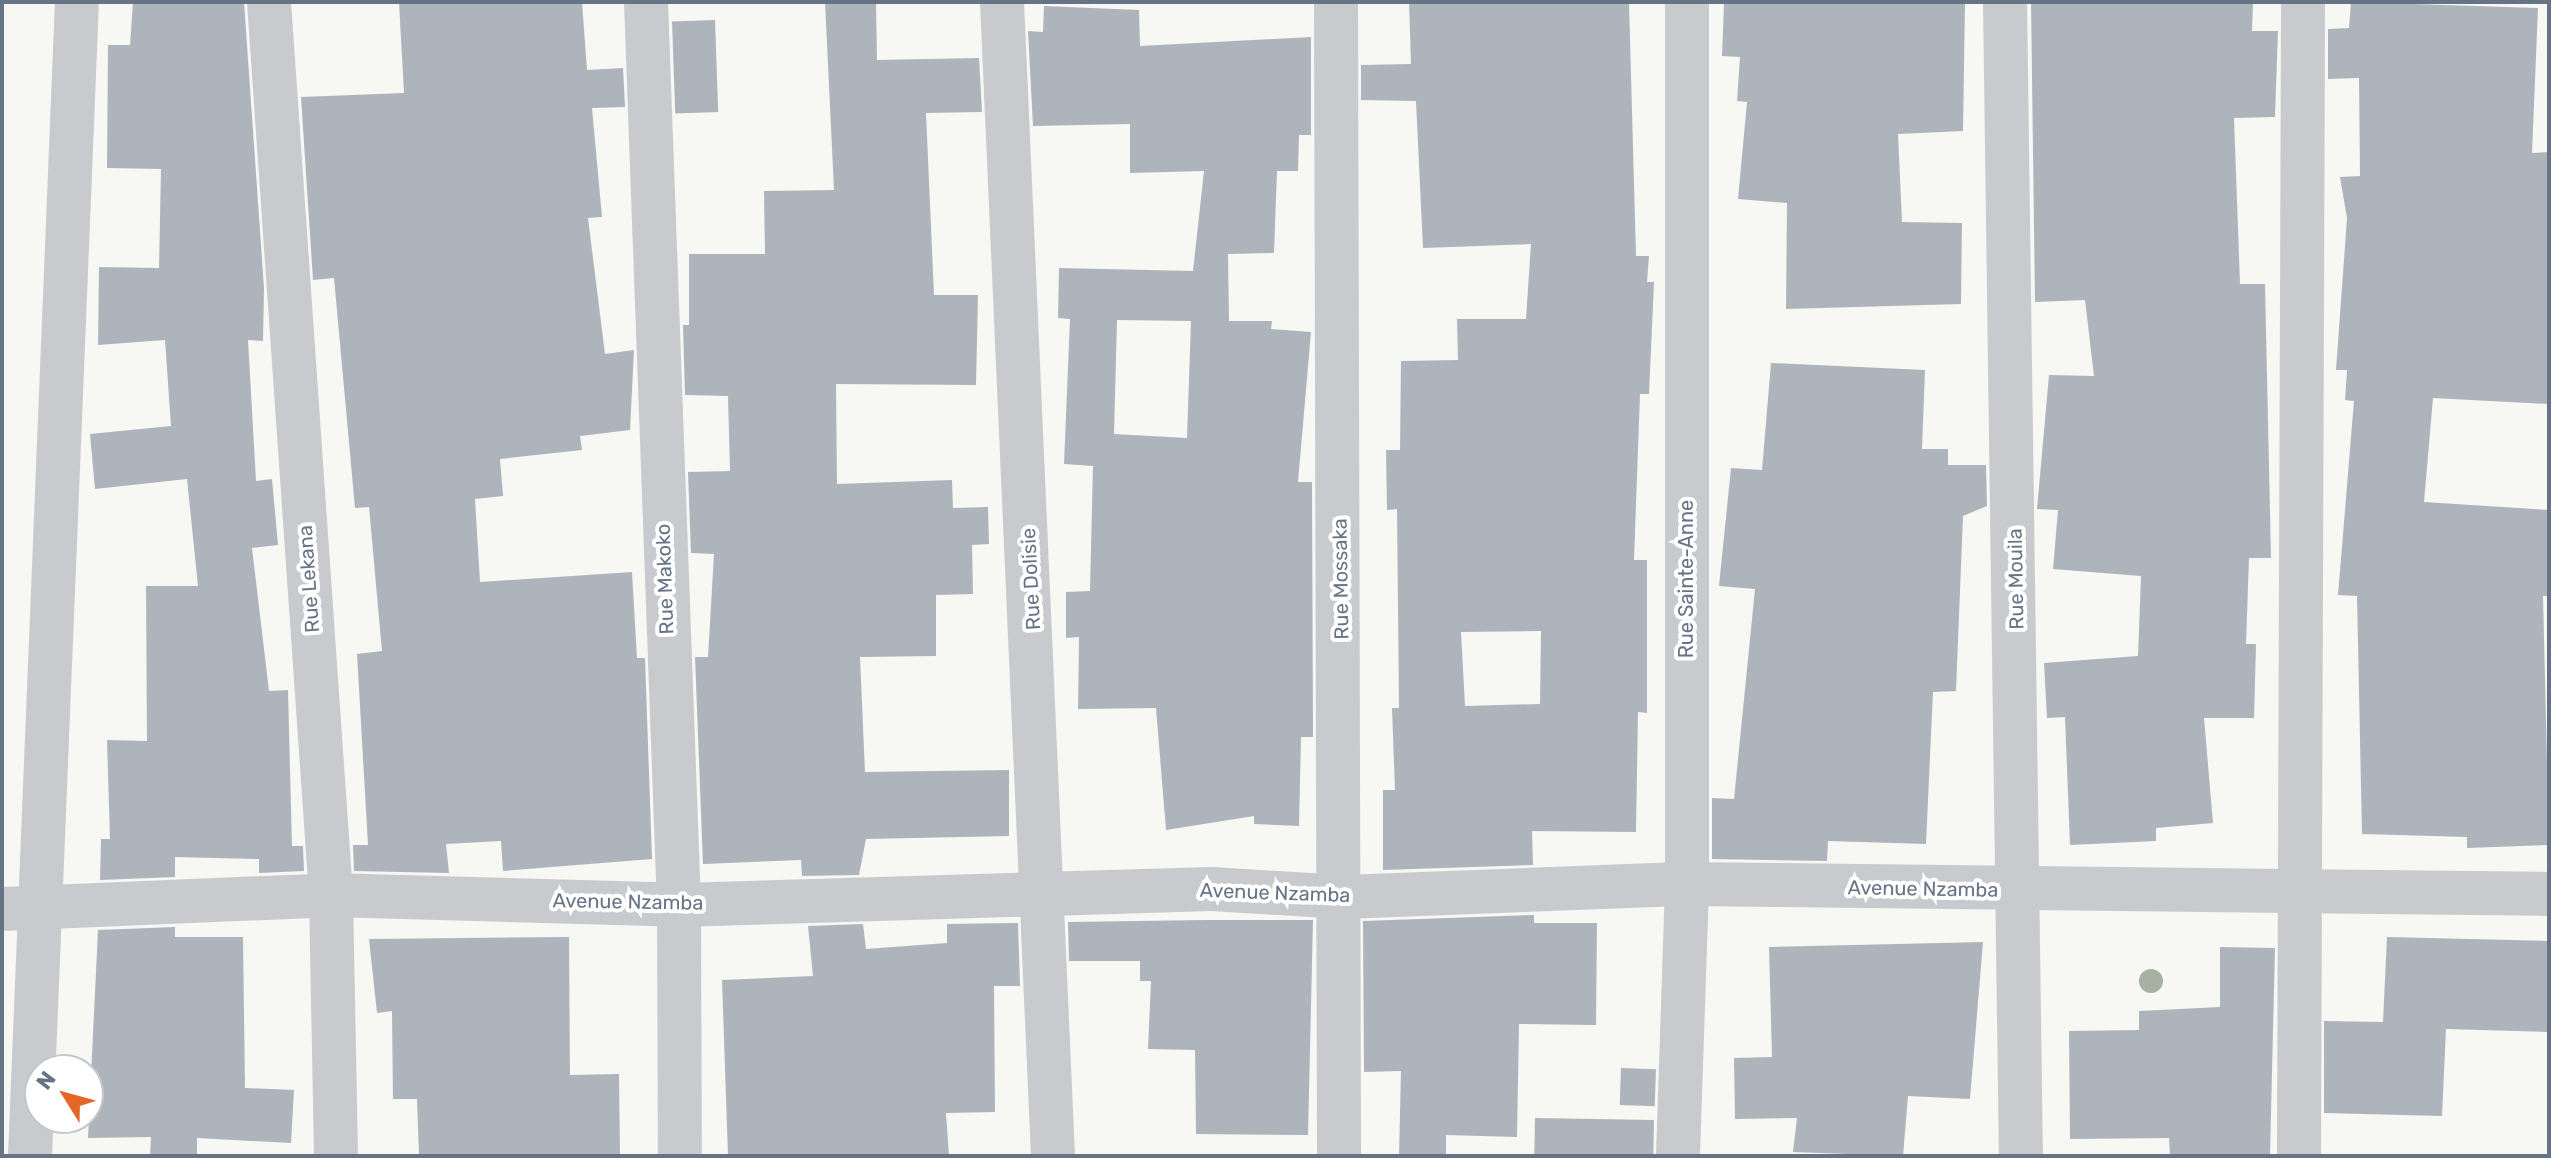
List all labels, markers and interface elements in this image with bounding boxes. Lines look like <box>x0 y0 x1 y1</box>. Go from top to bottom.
street label: Rue Sainte-Anne <box>1674 500 1698 658</box>
street label: Rue Mossaka <box>1328 518 1354 640</box>
street label: Rue Makoko <box>651 523 679 635</box>
street label: Rue Lekana <box>293 524 325 634</box>
street label: Rue Dolisie <box>1016 527 1046 631</box>
street label: Rue Mouila <box>2003 528 2029 630</box>
street label: Avenue Nzamba <box>1847 876 1999 902</box>
street label: Avenue Nzamba <box>1199 878 1351 908</box>
street label: Avenue Nzamba <box>552 889 704 915</box>
north arrow <box>24 1054 104 1134</box>
text: N <box>30 1066 62 1095</box>

